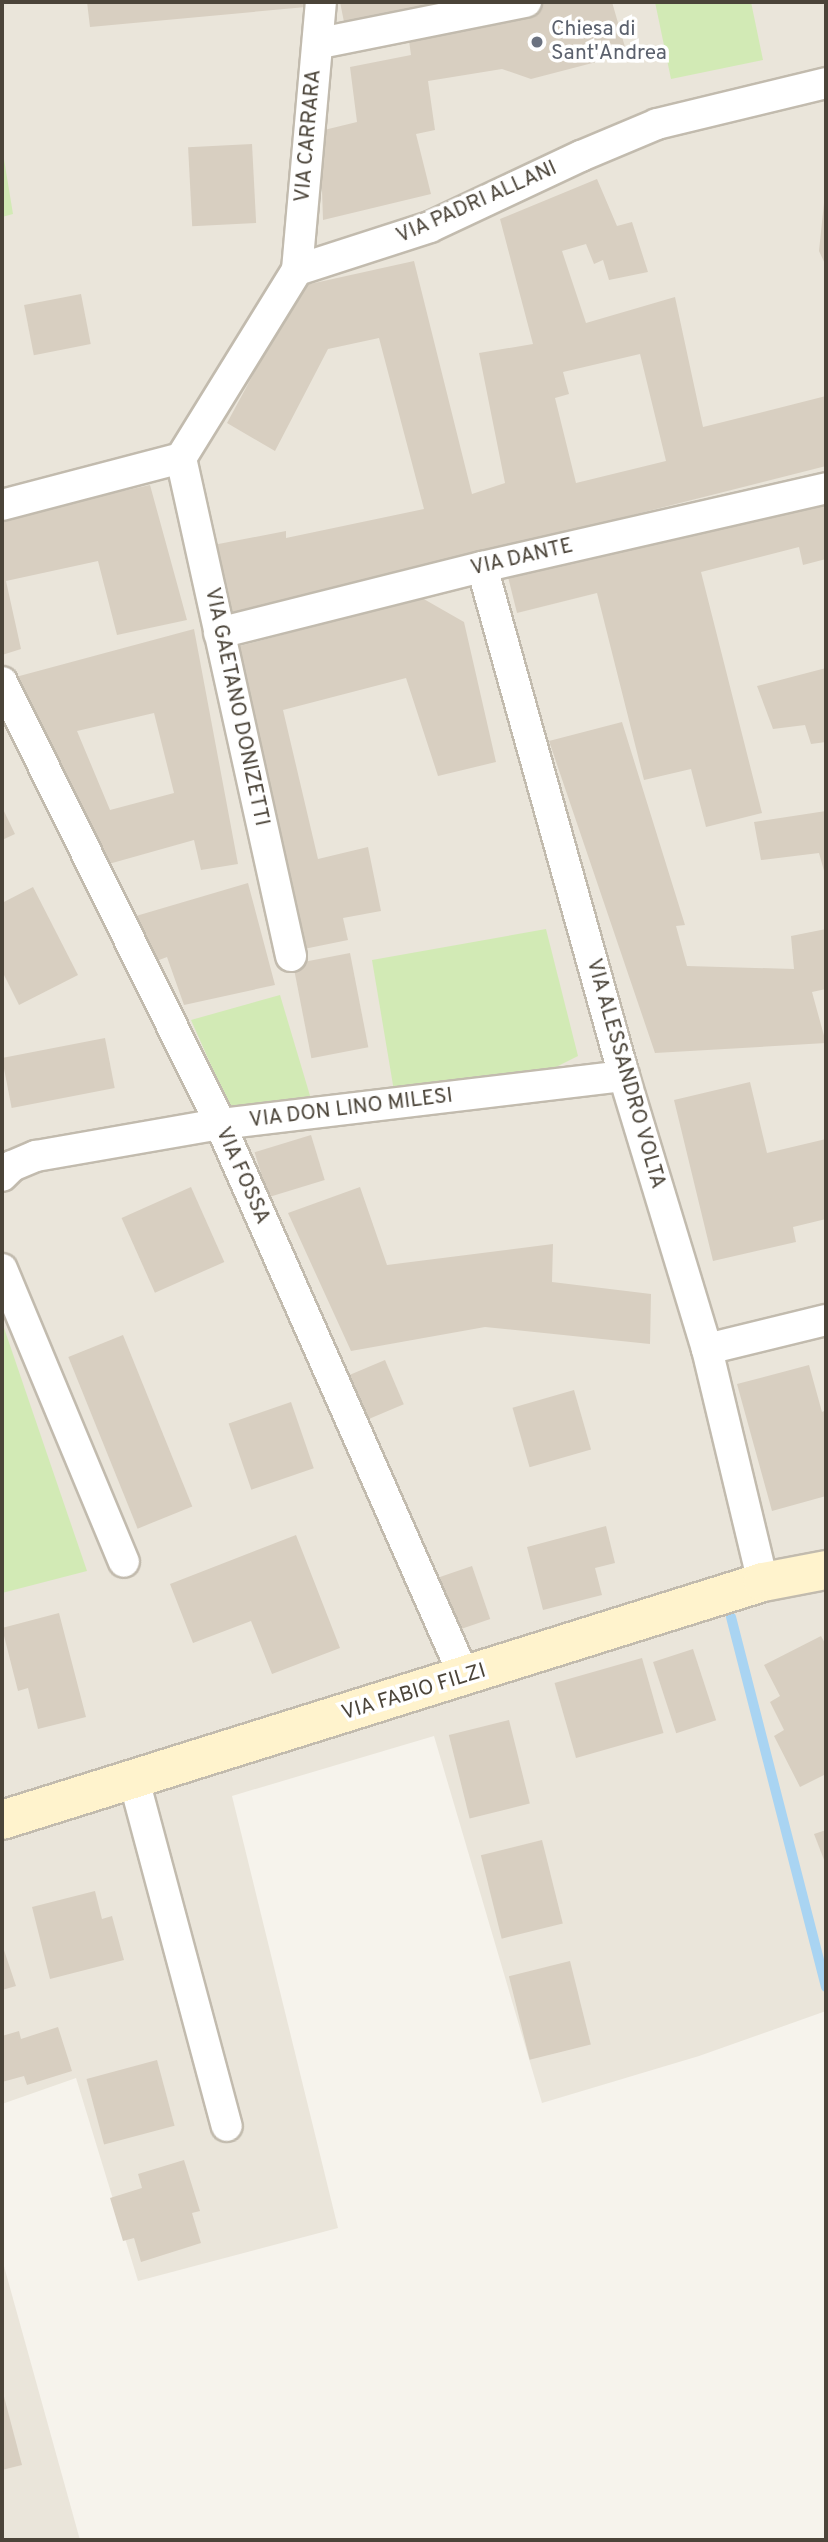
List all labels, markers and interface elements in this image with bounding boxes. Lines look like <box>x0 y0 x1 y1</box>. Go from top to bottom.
place label: Chiesa di Sant'Andrea <box>551 17 667 67</box>
marker: Chiesa di Sant'Andrea <box>529 34 545 50</box>
street label: VIA CARRARA <box>291 68 327 204</box>
street label: VIA PADRI ALLANI <box>392 156 562 250</box>
street label: VIA DANTE <box>468 534 576 582</box>
street label: VIA GAETANO DONIZETTI <box>198 585 274 829</box>
street label: VIA ALESSANDRO VOLTA <box>580 955 670 1193</box>
street label: VIA DON LINO MILESI <box>247 1084 455 1134</box>
street label: VIA FOSSA <box>209 1123 275 1229</box>
street label: VIA FABIO FILZI <box>338 1659 490 1727</box>

